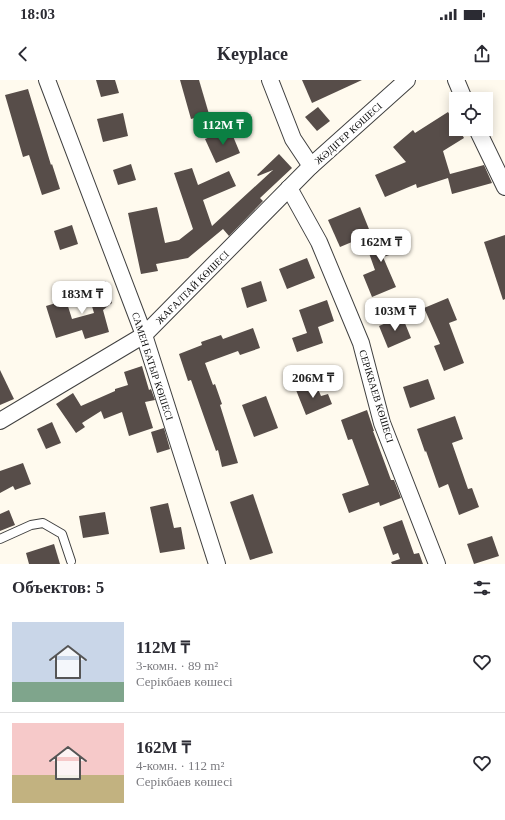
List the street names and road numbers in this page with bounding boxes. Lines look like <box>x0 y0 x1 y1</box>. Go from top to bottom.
street label: ЖӘДІГЕР КӨШЕСІ <box>313 100 384 166</box>
street label: ЖАҒАЛТАЙ КӨШЕСІ <box>154 249 231 326</box>
street label: САМЕН БАТЫР КӨШЕСІ <box>130 311 175 422</box>
street label: СЕРІКБАЕВ КӨШЕСІ <box>357 348 396 444</box>

